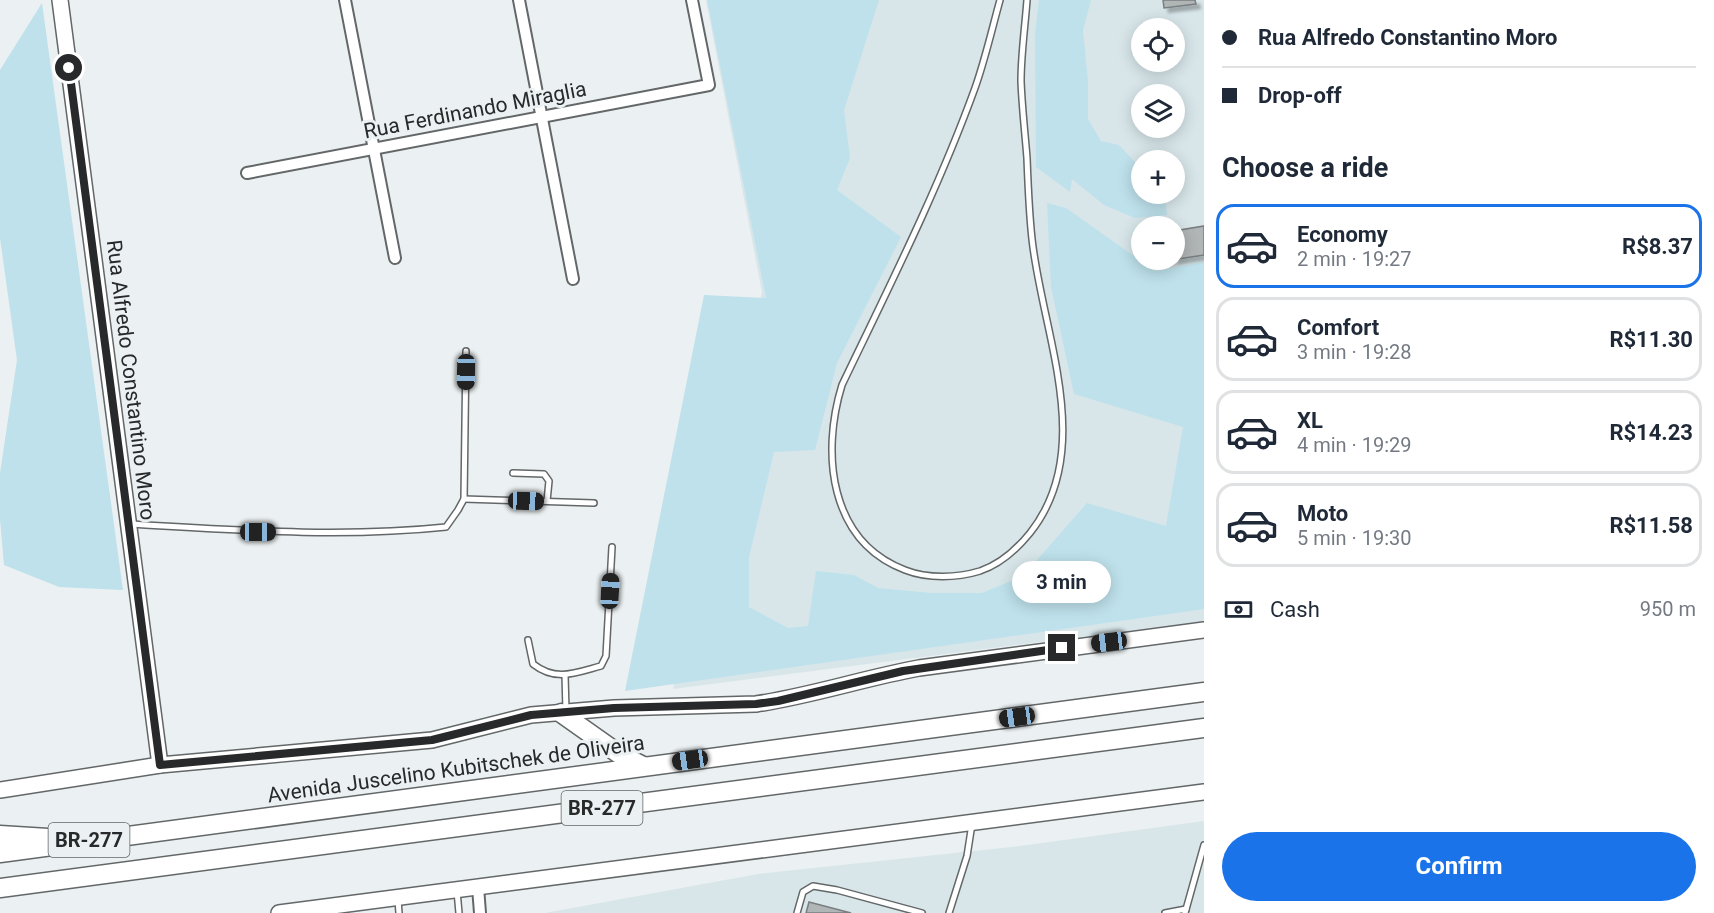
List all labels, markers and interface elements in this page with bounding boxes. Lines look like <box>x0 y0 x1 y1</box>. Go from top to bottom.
map controls <box>1131 18 1185 270</box>
button: locate <box>1131 18 1185 72</box>
text: Rua Alfredo Constantino Moro <box>1258 25 1557 50</box>
route start <box>55 54 82 81</box>
street label: Rua Ferdinando Miraglia <box>362 77 588 143</box>
text: Drop-off <box>1258 83 1342 108</box>
button: layers <box>1131 84 1185 138</box>
button: + <box>1131 150 1185 204</box>
text: Choose a ride <box>1222 152 1388 184</box>
button: − <box>1131 216 1185 270</box>
icon: car <box>1225 219 1279 273</box>
text: Economy <box>1297 222 1388 247</box>
text: R$8.37 <box>1622 234 1693 259</box>
street label: Rua Alfredo Constantino Moro <box>102 238 160 522</box>
text: 2 min · 19:27 <box>1297 247 1412 271</box>
icon: car <box>1225 312 1279 366</box>
text: Comfort <box>1297 315 1379 340</box>
text: R$11.30 <box>1609 327 1693 352</box>
text: 3 min · 19:28 <box>1297 340 1412 364</box>
car <box>457 354 475 390</box>
icon: car <box>1225 405 1279 459</box>
text: XL <box>1297 408 1323 433</box>
text: R$14.23 <box>1609 420 1693 445</box>
text: 4 min · 19:29 <box>1297 433 1412 457</box>
car <box>508 491 544 511</box>
icon: car <box>1225 498 1279 552</box>
text: Moto <box>1297 501 1348 526</box>
text: R$11.58 <box>1609 513 1693 538</box>
car <box>240 523 276 541</box>
text: 5 min · 19:30 <box>1297 526 1412 550</box>
callout: 3 min <box>1012 561 1112 603</box>
text: 3 min <box>1036 570 1087 594</box>
car <box>600 573 620 609</box>
icon: cash <box>1222 593 1255 626</box>
text: Cash <box>1270 597 1320 622</box>
text: 950 m <box>1640 597 1696 621</box>
car <box>1090 631 1128 653</box>
route end <box>1048 634 1075 661</box>
car <box>998 706 1036 728</box>
street label: Avenida Juscelino Kubitschek de Oliveira <box>266 731 646 807</box>
car <box>671 749 709 771</box>
road number: BR-277 <box>562 791 642 825</box>
road number: BR-277 <box>48 823 130 857</box>
button: Confirm <box>1222 832 1696 901</box>

